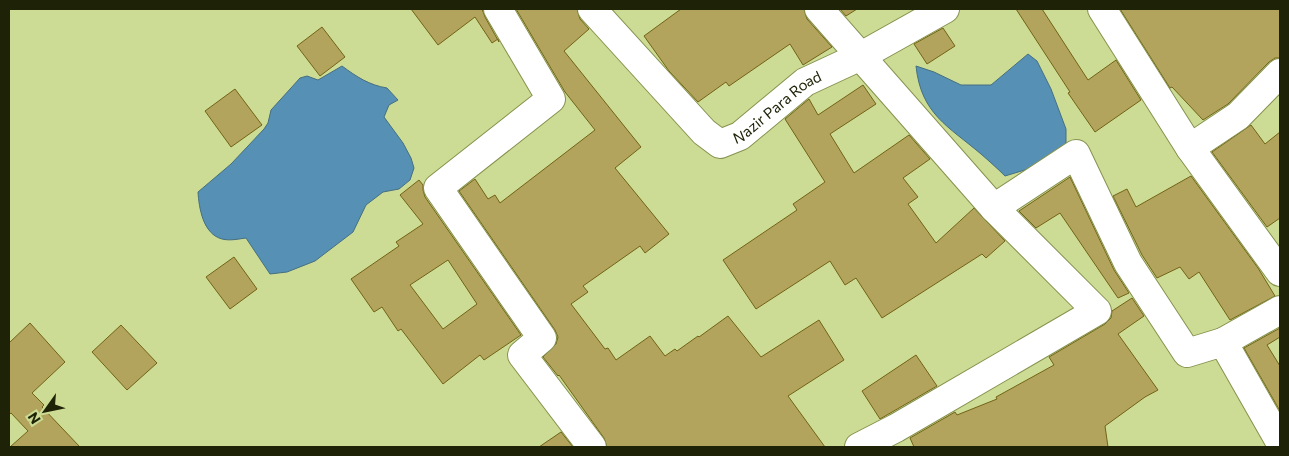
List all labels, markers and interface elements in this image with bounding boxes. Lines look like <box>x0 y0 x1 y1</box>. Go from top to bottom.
street label: Nazir Para Road <box>730 67 824 147</box>
north arrow <box>20 386 70 436</box>
text: N <box>24 409 44 427</box>

